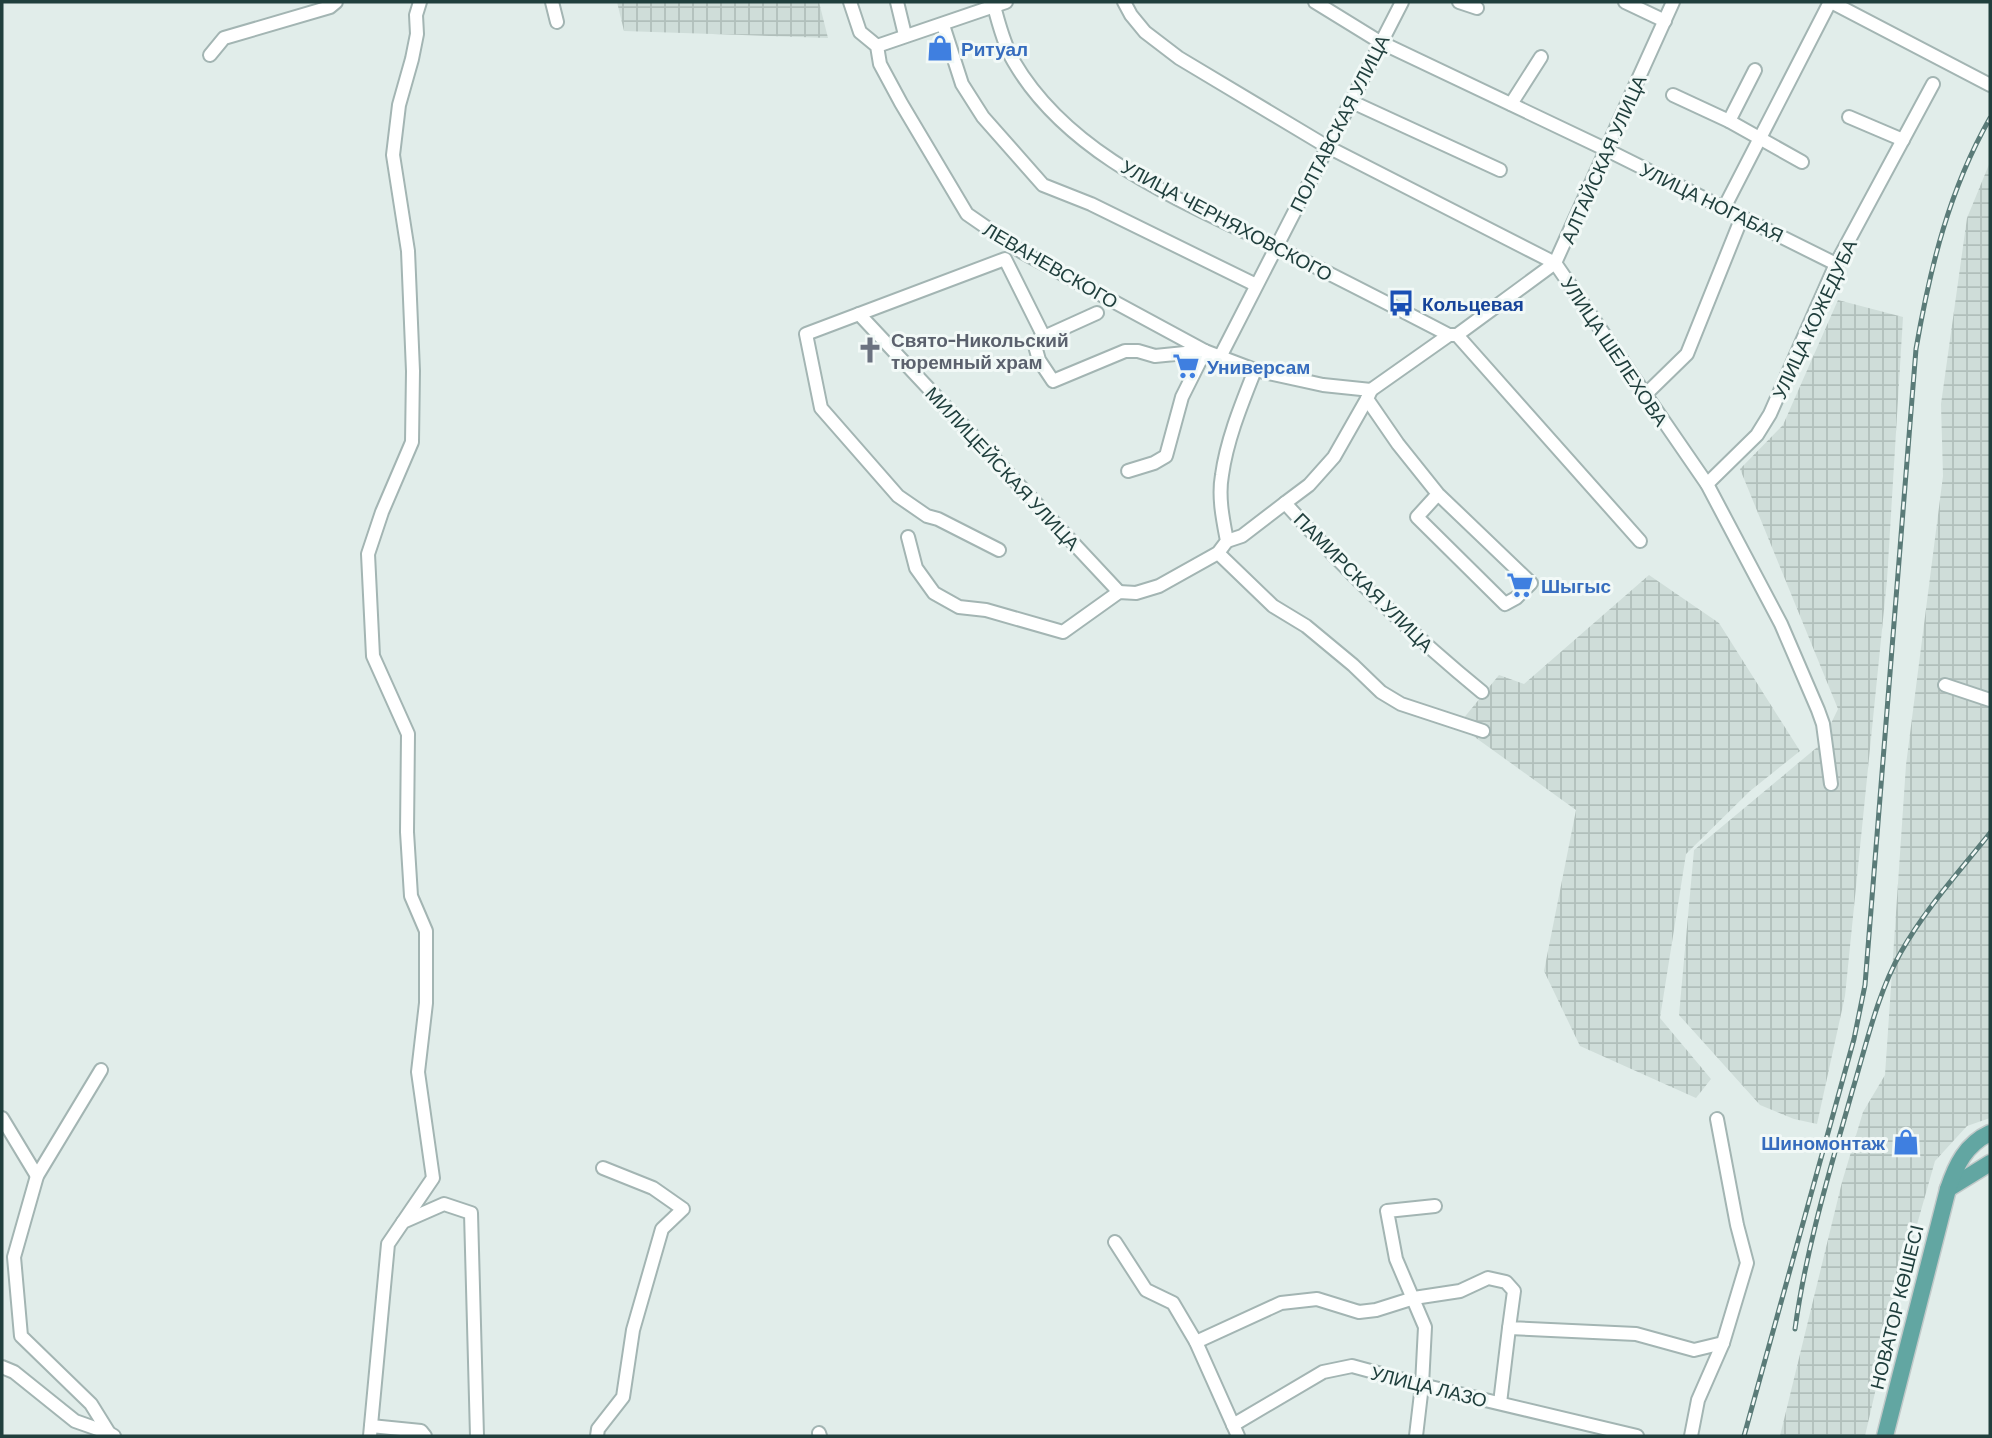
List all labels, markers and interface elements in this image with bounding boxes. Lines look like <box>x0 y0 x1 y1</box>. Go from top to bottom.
street label: ПОЛТАВСКАЯ УЛИЦА <box>1284 30 1394 215</box>
shop icon: Ритуал <box>925 33 955 63</box>
place label: Ритуал <box>961 37 1028 60</box>
street label: АЛТАЙСКАЯ УЛИЦА <box>1555 71 1651 247</box>
street label: УЛИЦА ЧЕРНЯХОВСКОГО <box>1118 155 1336 285</box>
street label: УЛИЦА НОГАБАЯ <box>1637 157 1787 247</box>
street label: ЛЕВАНЕВСКОГО <box>980 217 1122 313</box>
street label: УЛИЦА КОЖЕДУБА <box>1767 235 1861 402</box>
street label: УЛИЦА ШЕЛЕХОВА <box>1557 272 1674 430</box>
bus stop icon: Кольцевая <box>1386 288 1416 318</box>
place label: Кольцевая <box>1422 292 1524 315</box>
place label: Свято-Никольский тюремный храм <box>891 328 1069 373</box>
church icon: Свято-Никольский тюремный храм <box>855 335 885 365</box>
supermarket icon: Универсам <box>1171 351 1201 381</box>
place label: Универсам <box>1207 355 1310 378</box>
street label: МИЛИЦЕЙСКАЯ УЛИЦА <box>921 381 1085 555</box>
street label: ПАМИРСКАЯ УЛИЦА <box>1290 508 1439 657</box>
supermarket icon: Шыгыс <box>1505 570 1535 600</box>
place label: Шыгыс <box>1541 574 1611 597</box>
shop icon: Шиномонтаж <box>1891 1127 1921 1157</box>
place label: Шиномонтаж <box>1761 1131 1886 1154</box>
street label: НОВАТОР КӨШЕСІ <box>1864 1222 1928 1392</box>
street label: УЛИЦА ЛАЗО <box>1368 1360 1490 1412</box>

